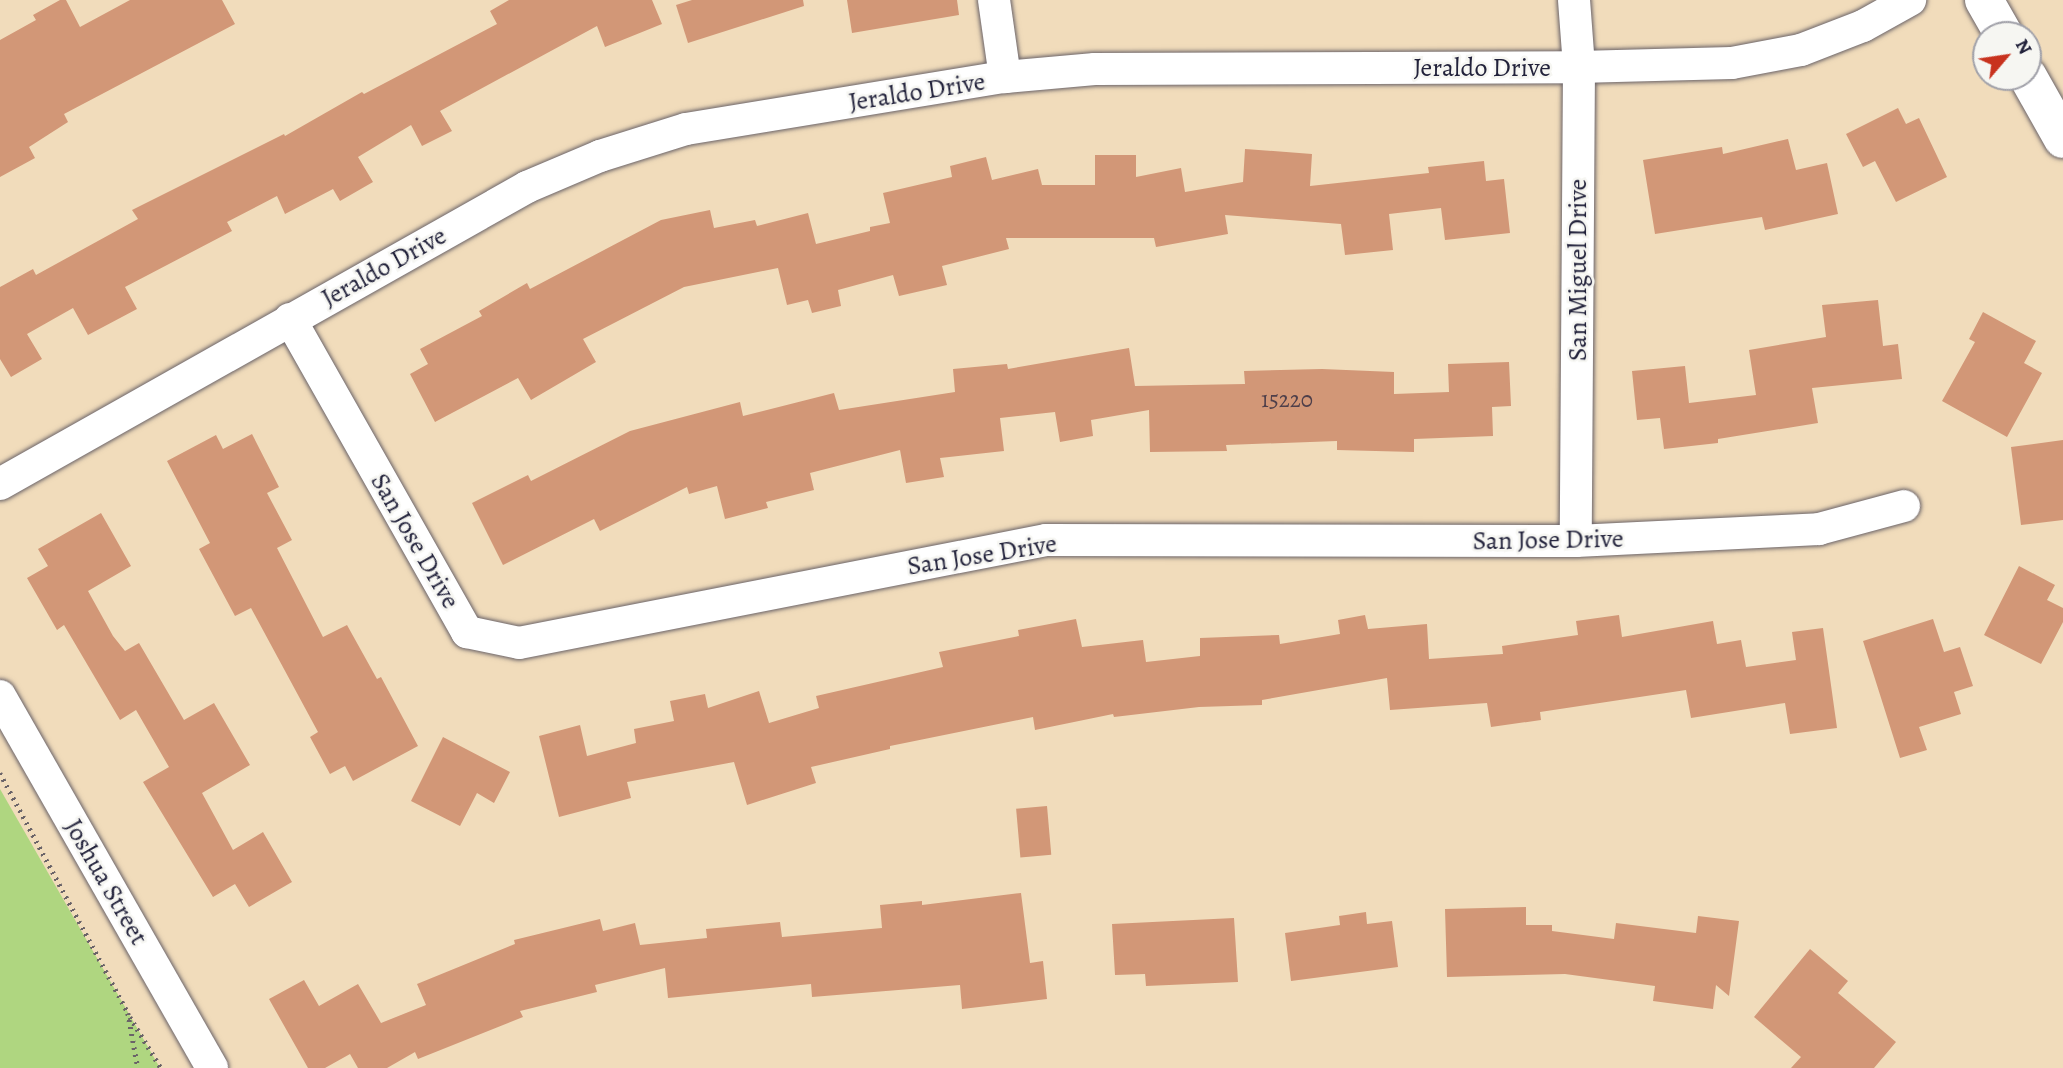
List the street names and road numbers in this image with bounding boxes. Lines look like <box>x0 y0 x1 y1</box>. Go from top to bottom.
street label: Jeraldo Drive <box>1413 52 1551 84</box>
street label: Jeraldo Drive <box>847 66 987 118</box>
street label: San Miguel Drive <box>1562 179 1594 361</box>
street label: Jeraldo Drive <box>316 220 452 314</box>
street label: San Jose Drive <box>364 468 466 614</box>
street label: San Jose Drive <box>1472 523 1624 557</box>
street label: San Jose Drive <box>905 528 1059 582</box>
street label: Joshua Street <box>57 814 155 950</box>

